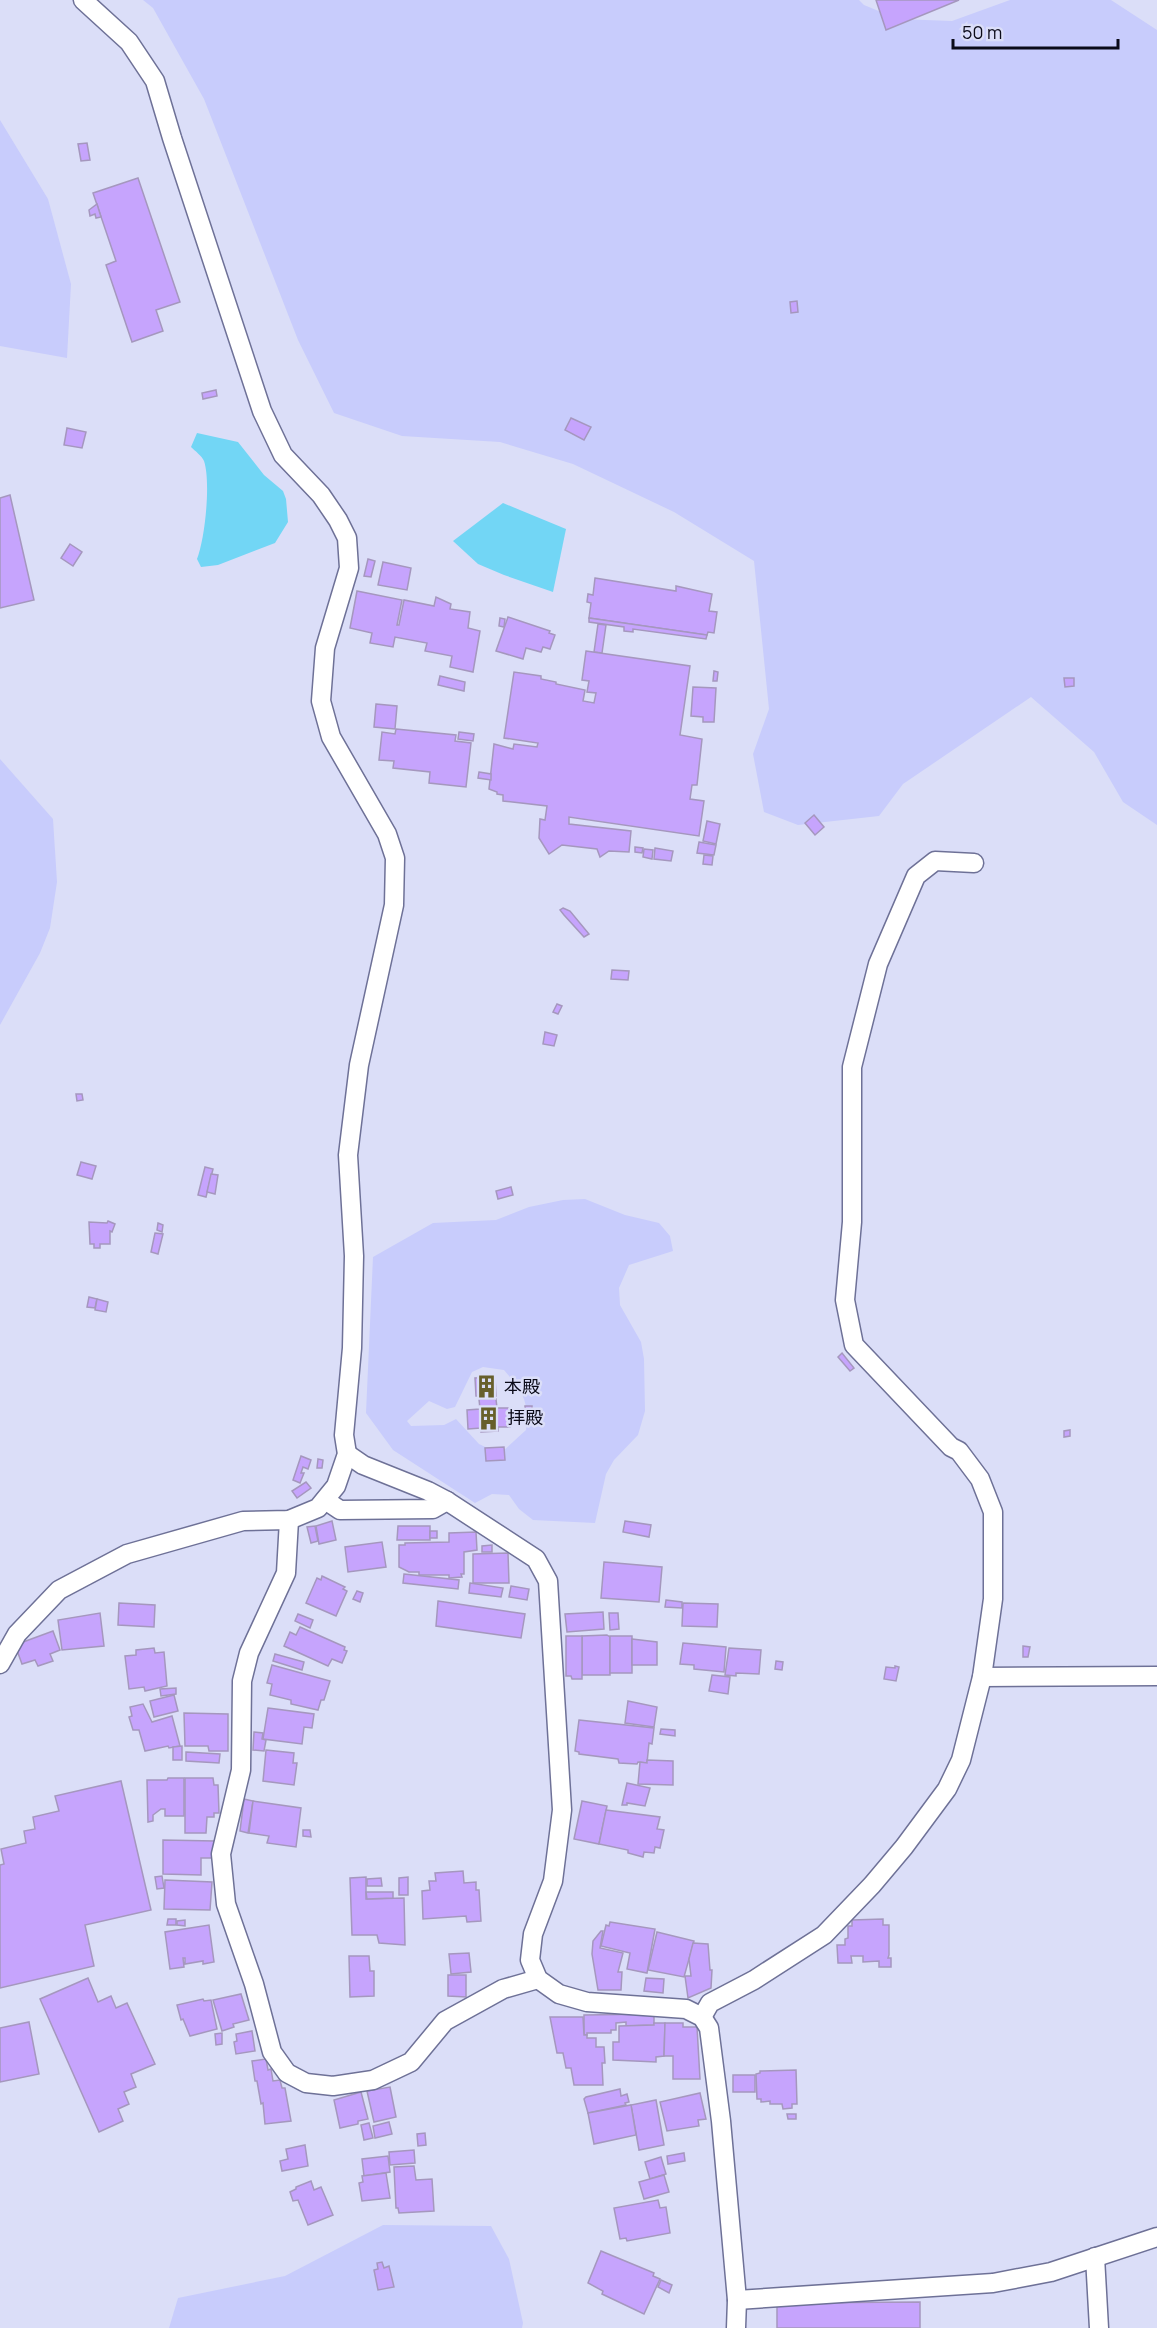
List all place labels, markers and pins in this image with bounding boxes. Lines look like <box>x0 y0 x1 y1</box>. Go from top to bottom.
building icon: 本殿 <box>473 1374 499 1400</box>
place label: 本殿 <box>504 1374 540 1398</box>
building icon: 拝殿 <box>476 1405 502 1431</box>
place label: 拝殿 <box>507 1405 543 1429</box>

